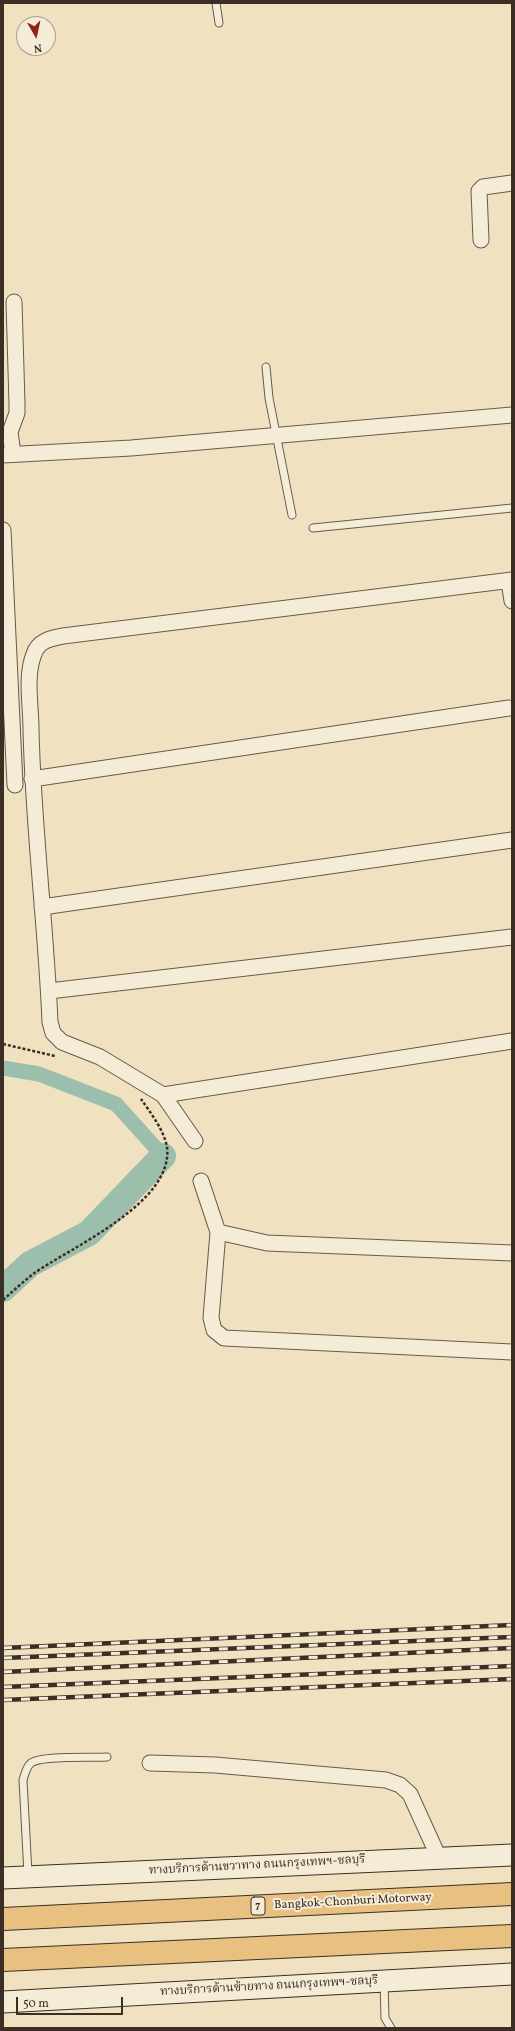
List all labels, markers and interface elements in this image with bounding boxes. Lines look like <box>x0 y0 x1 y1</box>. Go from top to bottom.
north arrow <box>16 16 56 56</box>
text: N <box>33 39 43 55</box>
street label: ทางบริการด้านขวาทาง ถนนกรุงเทพฯ-ชลบุรี <box>148 1853 366 1879</box>
street label: Bangkok-Chonburi Motorway <box>274 1891 432 1913</box>
road number: 7 <box>251 1897 265 1915</box>
street label: ทางบริการด้านซ้ายทาง ถนนกรุงเทพฯ-ชลบุรี <box>160 1974 378 2000</box>
scale bar <box>18 1989 125 2015</box>
text: 50 m <box>23 1996 49 2012</box>

